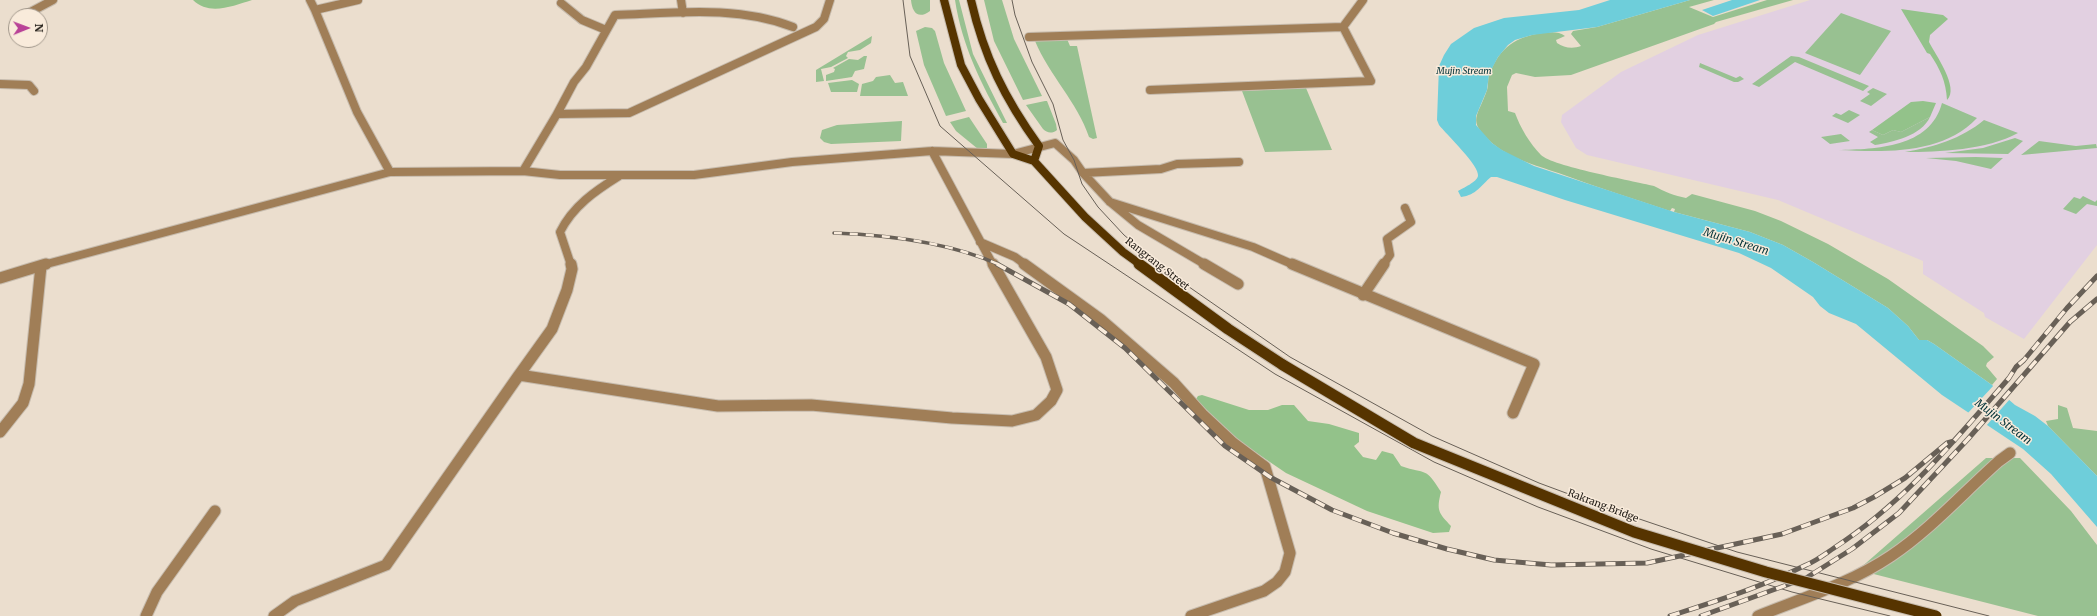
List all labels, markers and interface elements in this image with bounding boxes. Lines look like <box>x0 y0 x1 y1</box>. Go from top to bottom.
north arrow <box>8 8 48 48</box>
text: N <box>32 23 46 32</box>
water label: Mujin Stream <box>1436 66 1492 76</box>
water label: Mujin Stream <box>1702 226 1770 258</box>
street label: Rangrang Street <box>1122 235 1192 293</box>
water label: Mujin Stream <box>1972 396 2034 448</box>
street label: Rakrang Bridge <box>1566 487 1640 525</box>

